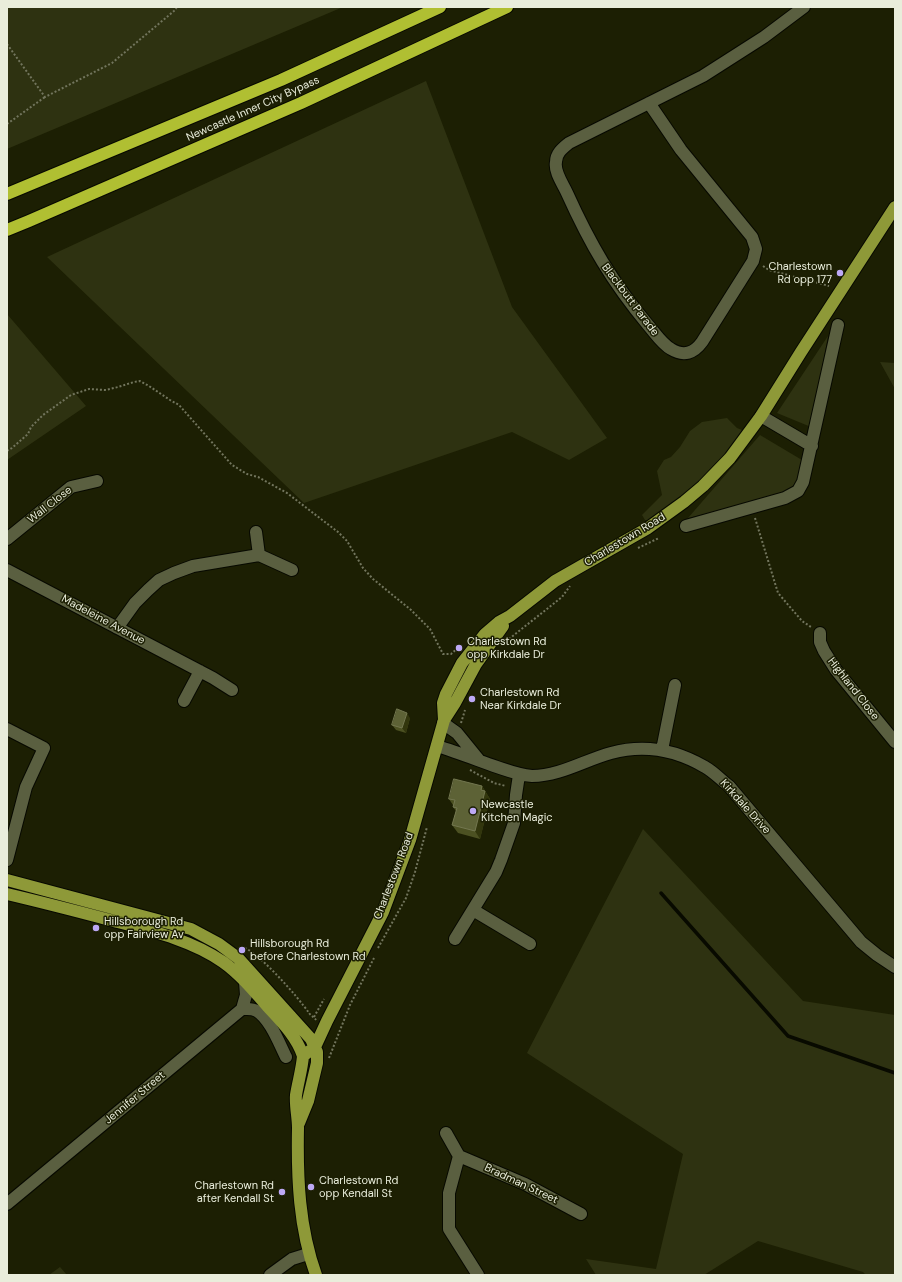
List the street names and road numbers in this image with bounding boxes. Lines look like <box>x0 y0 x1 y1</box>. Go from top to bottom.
street label: Newcastle Inner City Bypass <box>184 74 322 144</box>
street label: Blackbutt Parade <box>599 261 661 339</box>
street label: Wall Close <box>25 484 75 526</box>
street label: Charlestown Road <box>582 511 668 569</box>
street label: Madeleine Avenue <box>59 592 147 648</box>
street label: Highland Close <box>824 655 882 723</box>
street label: Kirkdale Drive <box>717 777 773 837</box>
street label: Charlestown Road <box>371 831 417 921</box>
street label: Jennifer Street <box>102 1069 168 1127</box>
street label: Bradman Street <box>482 1161 560 1207</box>

